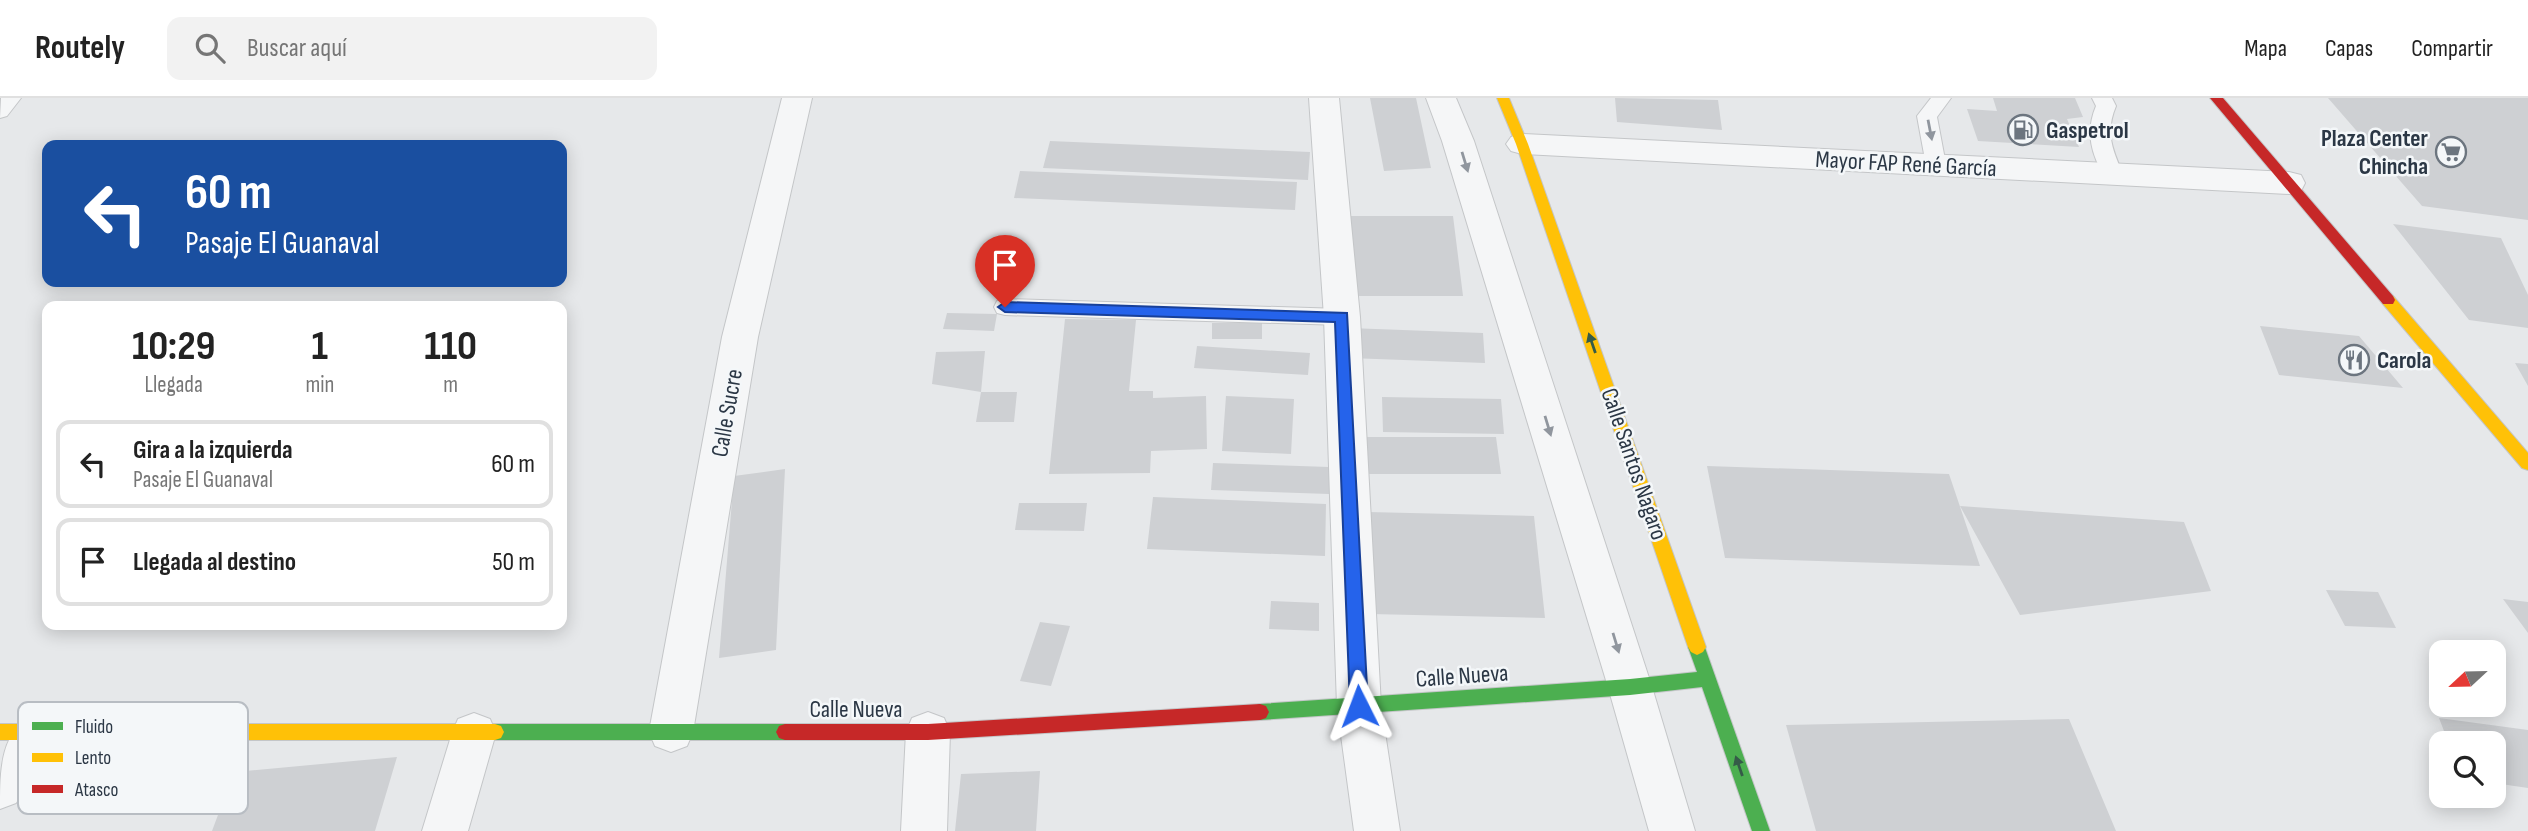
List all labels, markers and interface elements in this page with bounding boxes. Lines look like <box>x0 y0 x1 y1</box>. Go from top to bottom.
search box <box>167 17 657 80</box>
text: Routely <box>35 28 125 68</box>
icon: search <box>191 29 229 67</box>
text: Buscar aquí <box>247 33 347 64</box>
text: Mapa <box>2244 34 2287 63</box>
text: Capas <box>2325 34 2373 63</box>
text: Compartir <box>2411 34 2493 63</box>
fuel station icon: Gaspetrol <box>2006 113 2040 147</box>
place label: Gaspetrol <box>2046 116 2129 145</box>
one-way arrow <box>1924 119 1935 141</box>
place label: Plaza Center Chincha <box>2321 124 2429 181</box>
supermarket icon: Plaza Center Chincha <box>2434 135 2468 169</box>
street label: Mayor FAP René García <box>1815 145 1997 183</box>
one-way arrow <box>1460 152 1470 173</box>
text: 60 m <box>185 164 272 223</box>
icon: left <box>70 168 161 259</box>
text: Pasaje El Guanaval <box>185 224 380 263</box>
pin <box>975 235 1035 307</box>
icon: arrive <box>986 246 1024 284</box>
text: 10:29 <box>132 321 216 372</box>
text: 1 <box>312 321 328 372</box>
text: 110 <box>424 321 477 372</box>
one-way arrow <box>1586 333 1597 354</box>
restaurant icon: Carola <box>2337 343 2371 377</box>
place label: Carola <box>2377 346 2431 375</box>
street label: Calle Sucre <box>705 367 749 459</box>
text: Llegada <box>145 371 203 399</box>
text: min <box>305 371 334 399</box>
text: m <box>443 371 458 399</box>
street label: Calle Santos Nagaro <box>1594 384 1674 544</box>
one-way arrow <box>1543 415 1553 436</box>
text: Gira a la izquierda <box>133 435 293 466</box>
icon: left <box>74 445 112 483</box>
text: 60 m <box>491 449 535 480</box>
text: Pasaje El Guanaval <box>133 466 273 494</box>
icon: arrive <box>74 543 112 581</box>
text: Llegada al destino <box>133 547 296 578</box>
text: 50 m <box>492 547 535 578</box>
one-way arrow <box>1612 632 1622 653</box>
north arrow <box>2429 640 2506 718</box>
map controls <box>2429 640 2506 808</box>
street label: Calle Nueva <box>1415 658 1509 694</box>
position arrow <box>1322 669 1396 743</box>
street label: Calle Nueva <box>810 695 902 724</box>
legend <box>18 702 248 814</box>
text: Fluido <box>75 716 113 739</box>
button: search <box>2429 731 2506 808</box>
text: Lento <box>75 747 111 770</box>
one-way arrow <box>1733 756 1744 777</box>
text: Atasco <box>74 779 118 802</box>

